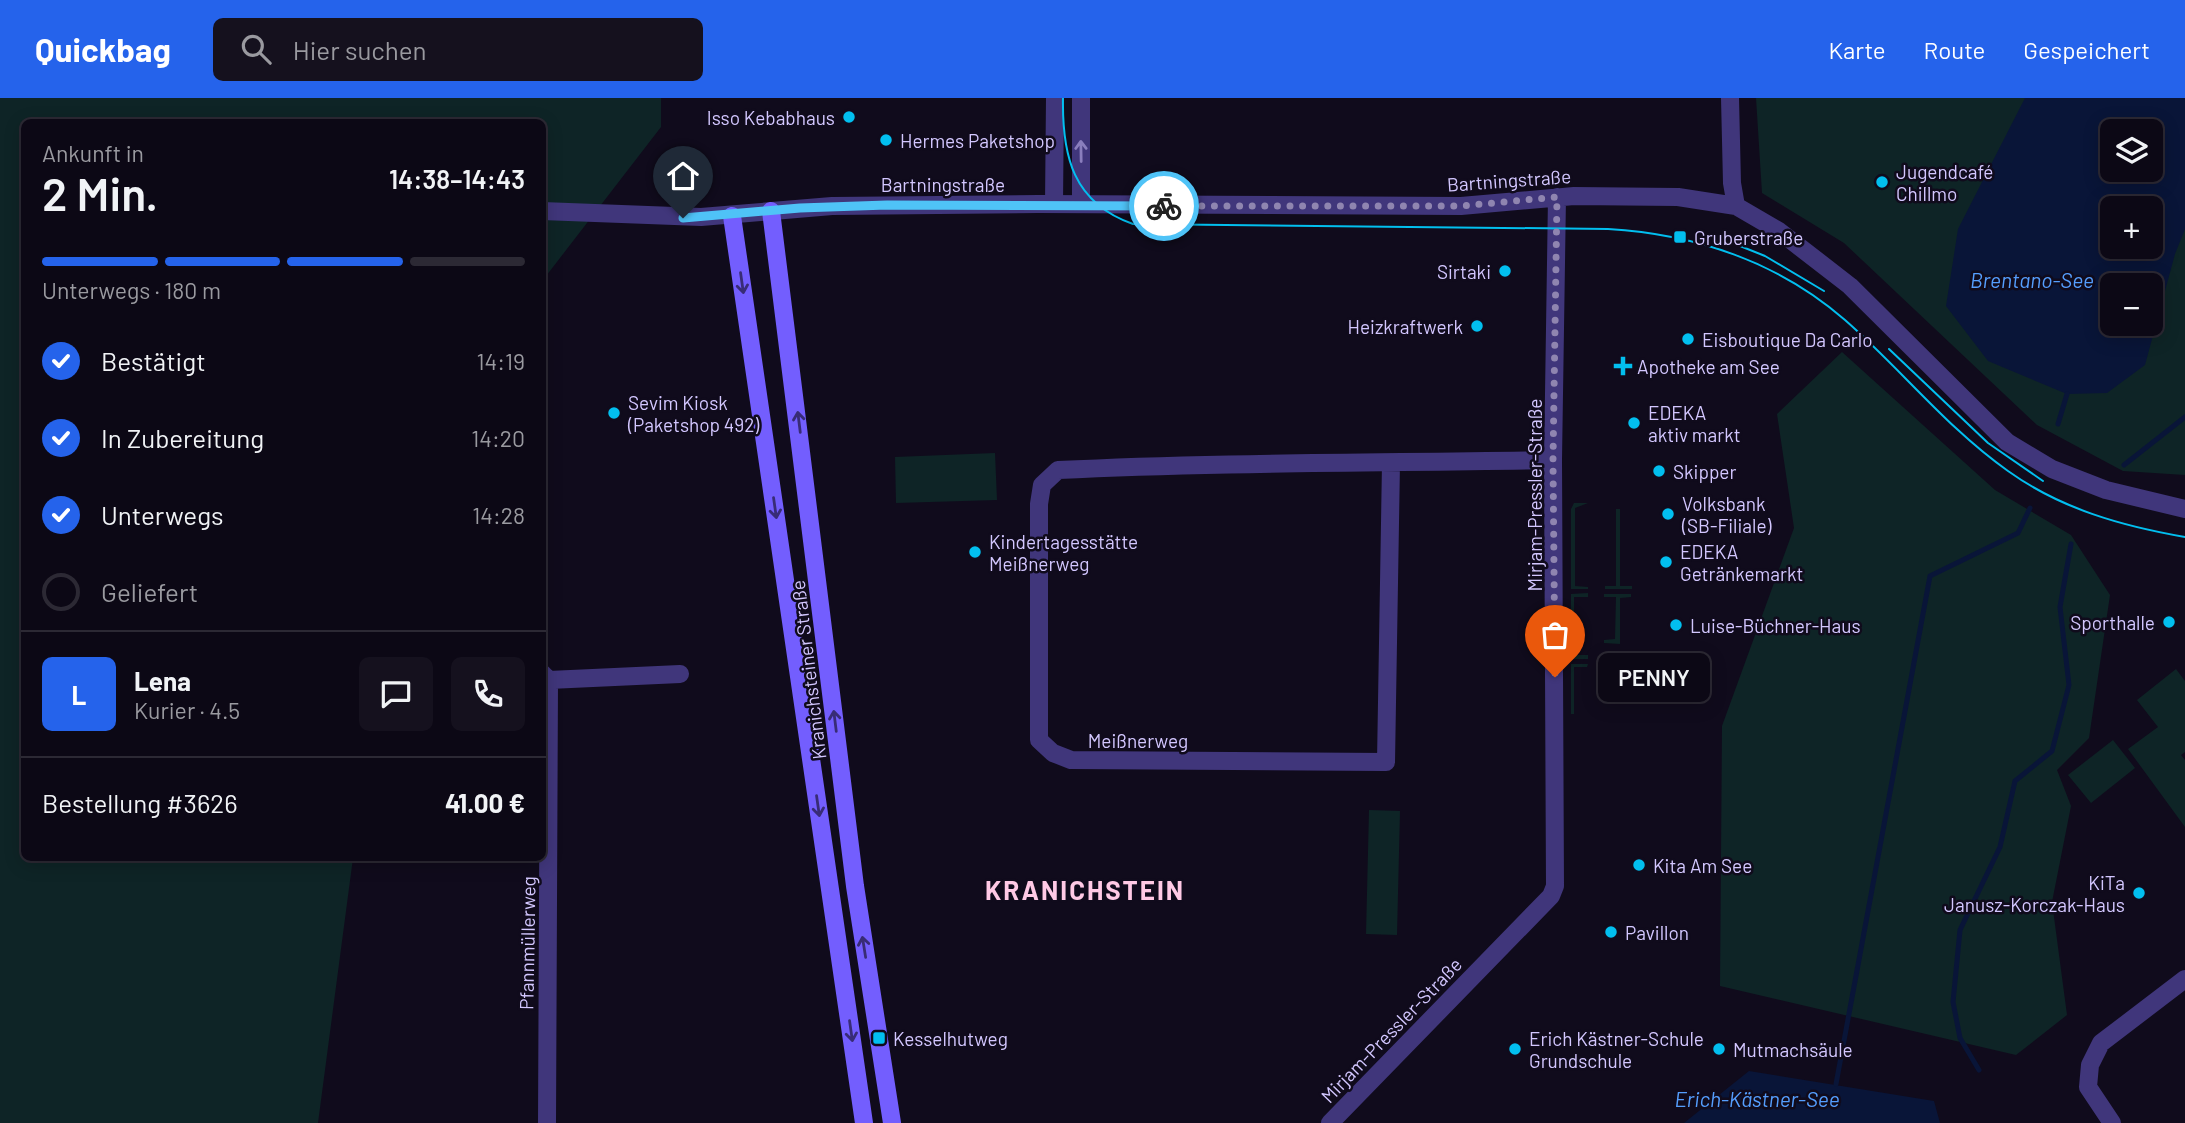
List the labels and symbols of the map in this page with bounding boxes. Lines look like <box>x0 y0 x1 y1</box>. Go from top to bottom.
place label: Isso Kebabhaus <box>707 106 835 129</box>
marker: Isso Kebabhaus <box>841 109 857 125</box>
place label: Hermes Paketshop <box>900 129 1055 152</box>
marker: Hermes Paketshop <box>878 132 894 148</box>
one-way arrow <box>1074 140 1088 163</box>
pin <box>653 146 713 218</box>
place label: Jugendcafé Chillmo <box>1896 160 1993 205</box>
street label: Bartningstraße <box>1446 164 1572 196</box>
courier <box>1129 171 1199 241</box>
street label: Bartningstraße <box>881 173 1005 196</box>
marker: Jugendcafé Chillmo <box>1874 174 1890 190</box>
place label: Gruberstraße <box>1694 226 1803 249</box>
marker: Gruberstraße <box>1672 229 1688 245</box>
place label: Sirtaki <box>1437 260 1491 283</box>
marker: Sirtaki <box>1497 263 1513 279</box>
water label: Brentano-See <box>1970 267 2094 292</box>
one-way arrow <box>736 271 749 294</box>
place label: Heizkraftwerk <box>1347 315 1463 338</box>
marker: Heizkraftwerk <box>1469 318 1485 334</box>
place label: Eisboutique Da Carlo <box>1702 328 1873 351</box>
marker: Eisboutique Da Carlo <box>1680 331 1696 347</box>
place label: Apotheke am See <box>1637 355 1780 378</box>
marker: Apotheke am See <box>1615 358 1631 374</box>
place label: Sevim Kiosk (Paketshop 492) <box>627 391 760 436</box>
street label: Mirjam-Pressler-Straße <box>1523 399 1546 591</box>
place label: EDEKA aktiv markt <box>1648 401 1741 446</box>
marker: Sevim Kiosk (Paketshop 492) <box>606 405 622 421</box>
one-way arrow <box>792 412 805 434</box>
marker: EDEKA aktiv markt <box>1626 415 1642 431</box>
place label: Skipper <box>1673 460 1736 483</box>
marker: Skipper <box>1651 463 1667 479</box>
place label: Volksbank (SB-Filiale) <box>1681 492 1773 537</box>
one-way arrow <box>769 496 782 519</box>
marker: Volksbank (SB-Filiale) <box>1660 506 1676 522</box>
place label: Kindertagesstätte Meißnerweg <box>989 530 1138 575</box>
place label: EDEKA Getränkemarkt <box>1680 540 1803 585</box>
marker: Kindertagesstätte Meißnerweg <box>967 544 983 560</box>
marker: EDEKA Getränkemarkt <box>1658 554 1674 570</box>
street label: Kranichsteiner Straße <box>786 579 830 761</box>
pin <box>1525 605 1585 677</box>
place label: Sporthalle <box>2070 611 2155 634</box>
place label: Luise-Büchner-Haus <box>1690 614 1861 637</box>
marker: Sporthalle <box>2161 614 2177 630</box>
marker: Luise-Büchner-Haus <box>1668 617 1684 633</box>
callout: PENNY <box>1597 652 1709 702</box>
one-way arrow <box>829 710 842 733</box>
street label: Meißnerweg <box>1088 729 1188 752</box>
one-way arrow <box>812 794 825 817</box>
place label: Kita Am See <box>1653 854 1752 877</box>
marker: Kita Am See <box>1631 857 1647 873</box>
place label: KiTa Janusz-Korczak-Haus <box>1944 871 2125 916</box>
district label: KRANICHSTEIN <box>985 874 1185 905</box>
street label: Pfannmüllerweg <box>514 876 540 1010</box>
marker: KiTa Janusz-Korczak-Haus <box>2131 885 2147 901</box>
place label: Pavillon <box>1625 921 1689 944</box>
marker: Pavillon <box>1603 924 1619 940</box>
one-way arrow <box>858 936 871 959</box>
street label: Mirjam-Pressler-Straße <box>1316 953 1466 1107</box>
one-way arrow <box>845 1019 858 1042</box>
place label: Kesselhutweg <box>893 1027 1008 1050</box>
place label: Erich Kästner-Schule Grundschule <box>1529 1027 1704 1072</box>
marker: Kesselhutweg <box>871 1030 887 1046</box>
place label: Mutmachsäule <box>1733 1038 1853 1061</box>
marker: Erich Kästner-Schule Grundschule <box>1507 1041 1523 1057</box>
marker: Mutmachsäule <box>1711 1041 1727 1057</box>
water label: Erich-Kästner-See <box>1674 1086 1840 1111</box>

